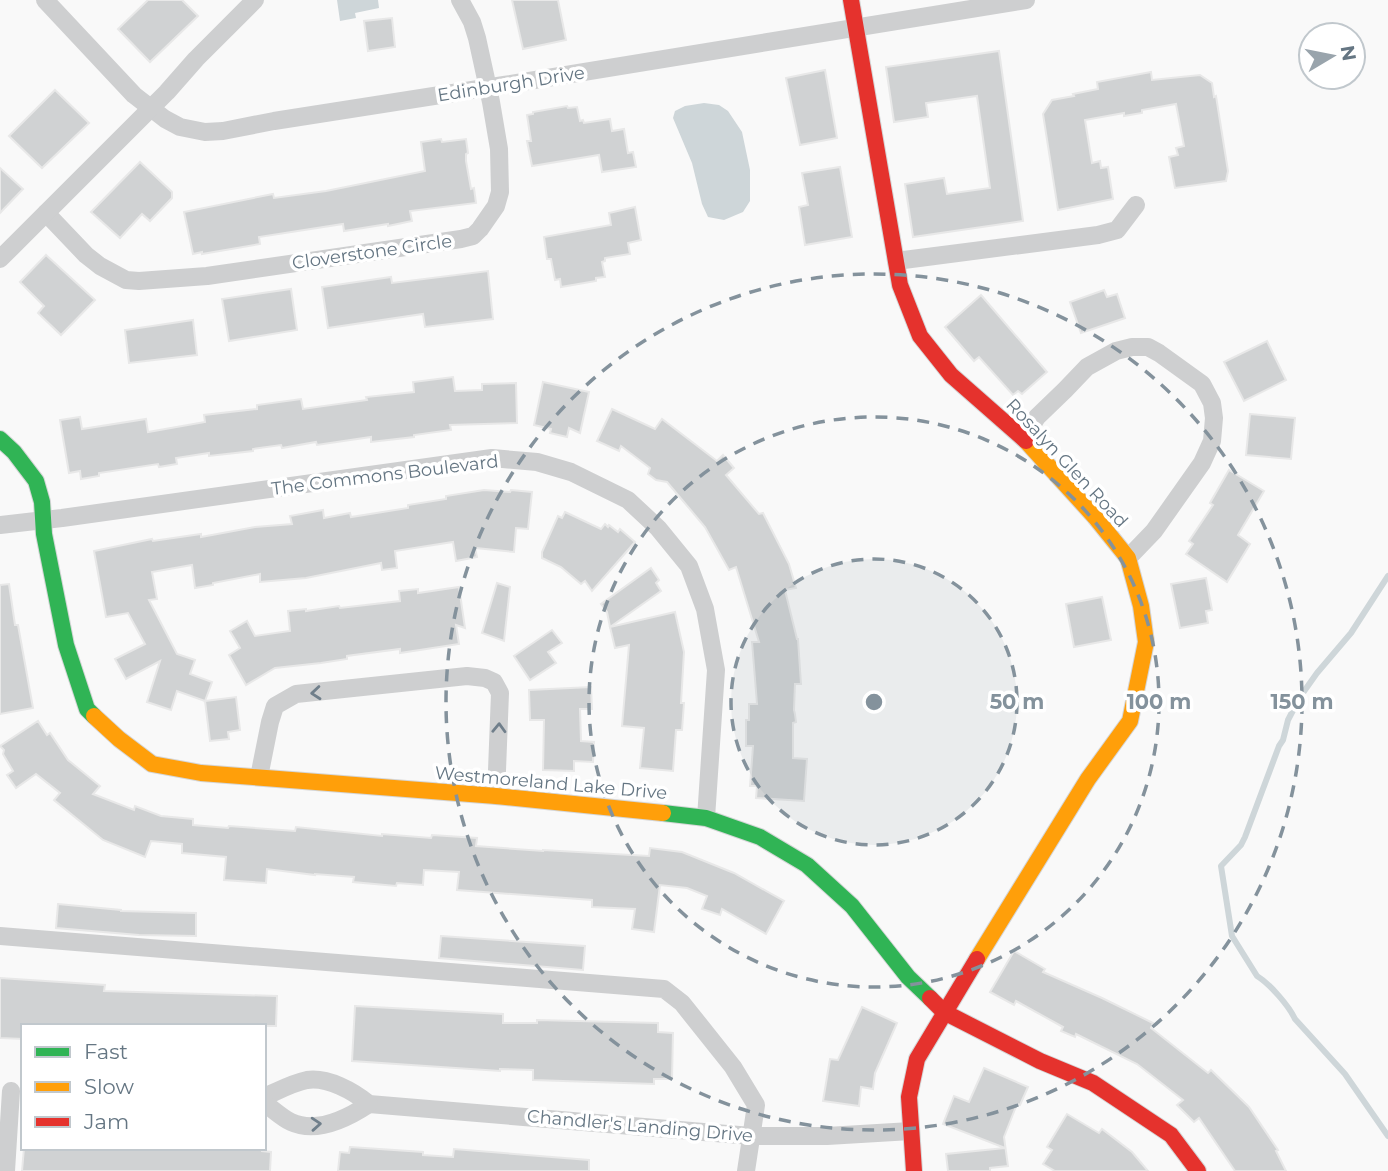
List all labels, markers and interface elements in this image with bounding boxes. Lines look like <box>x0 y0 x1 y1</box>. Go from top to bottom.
north arrow <box>1297 21 1367 91</box>
text: N <box>1336 44 1361 63</box>
street label: Edinburgh Drive <box>436 61 586 107</box>
street label: Cloverstone Circle <box>291 230 453 274</box>
street label: Rosalyn Glen Road <box>1001 394 1133 532</box>
street label: The Commons Boulevard <box>270 450 500 500</box>
one-way arrow <box>310 685 321 700</box>
text: 50 m <box>990 689 1044 714</box>
text: 100 m <box>1127 689 1191 714</box>
text: 150 m <box>1271 689 1333 714</box>
centre of rings <box>862 690 886 714</box>
one-way arrow <box>492 722 507 733</box>
street label: Westmoreland Lake Drive <box>434 762 668 804</box>
legend <box>21 1024 266 1150</box>
text: Fast <box>84 1039 128 1064</box>
text: Slow <box>84 1074 134 1099</box>
street label: Chandler's Landing Drive <box>526 1105 754 1147</box>
text: Jam <box>83 1109 129 1134</box>
one-way arrow <box>311 1117 322 1132</box>

